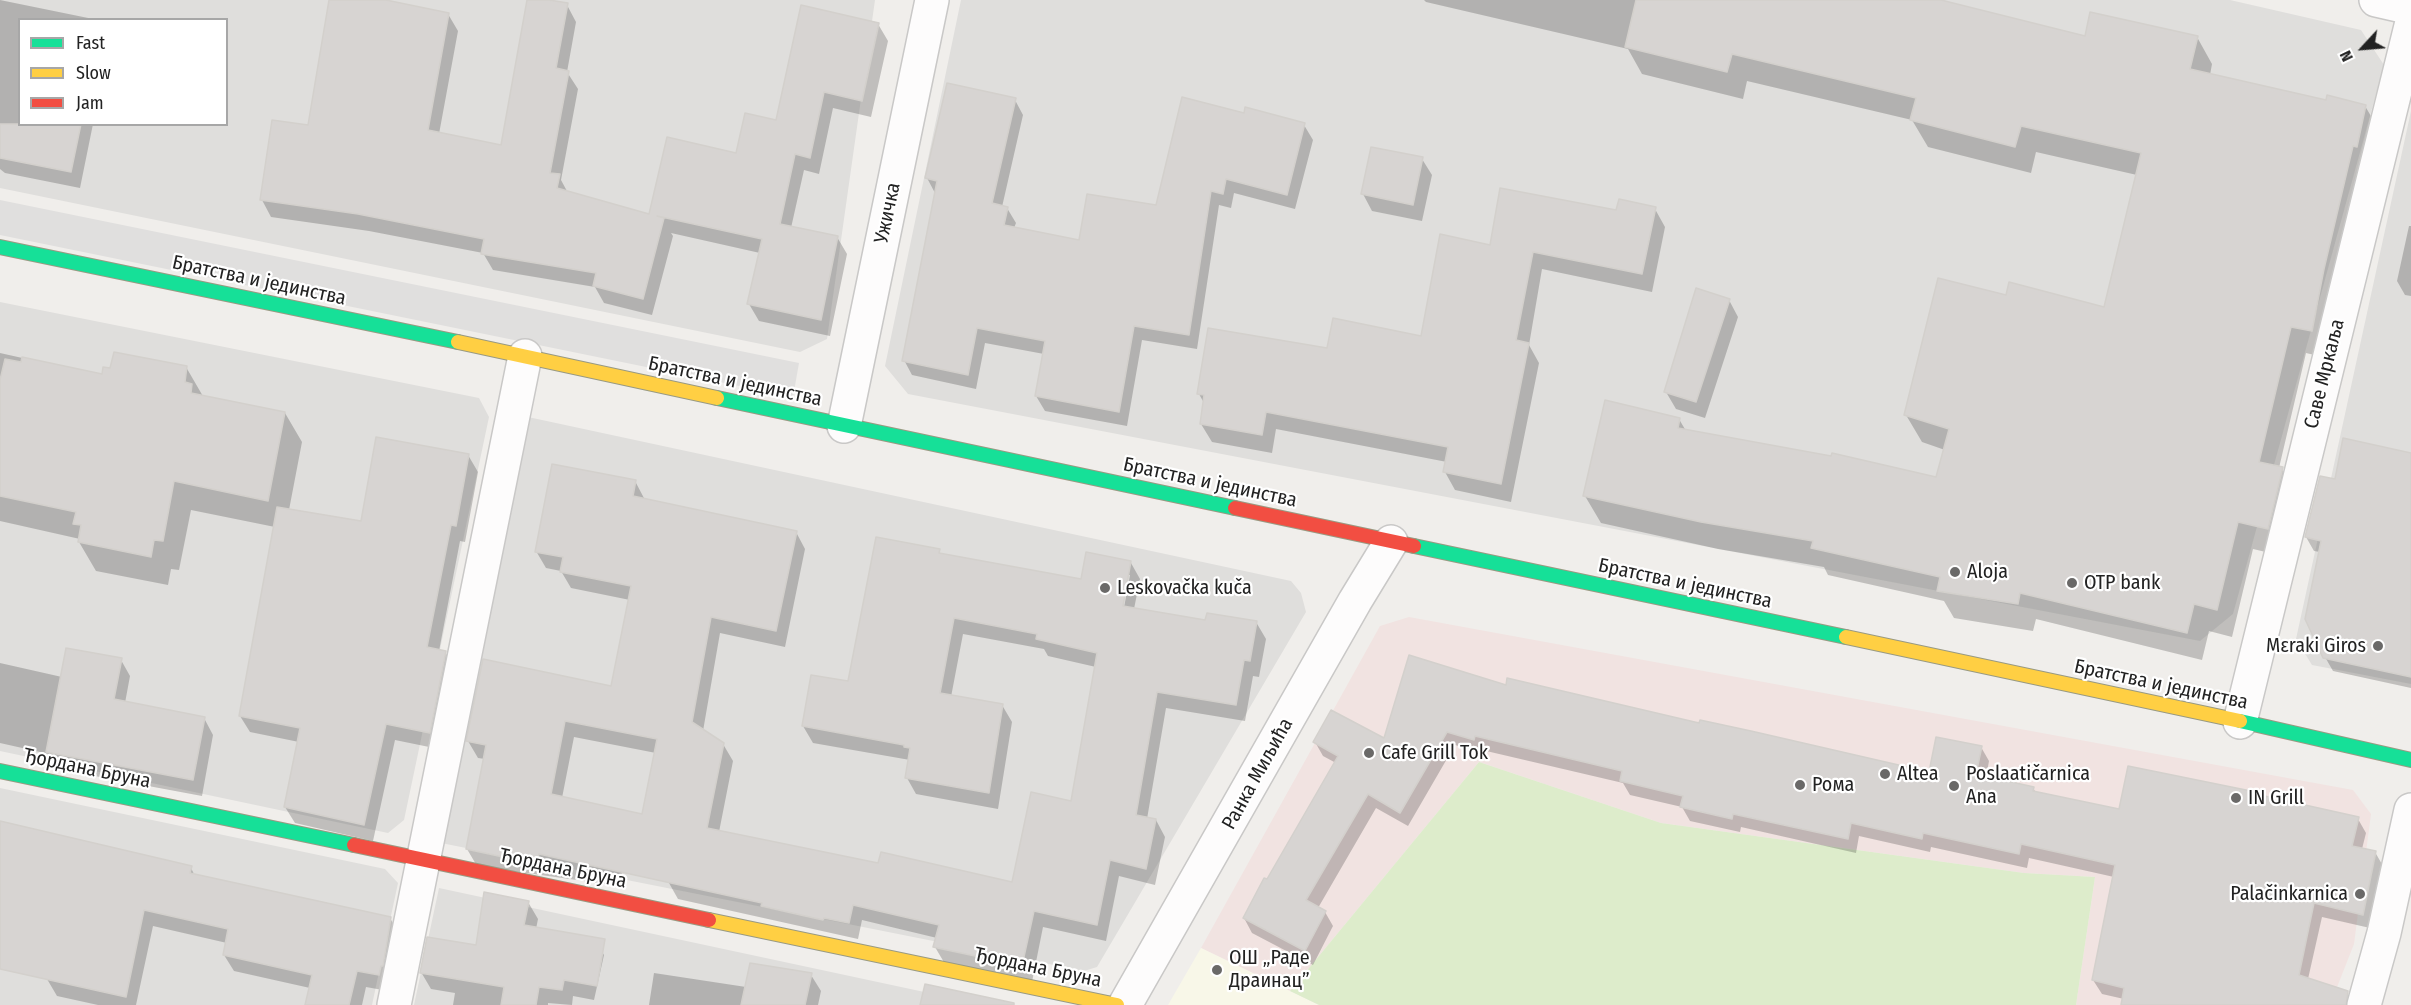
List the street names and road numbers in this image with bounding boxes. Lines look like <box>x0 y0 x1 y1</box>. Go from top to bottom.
street label: Ужичка <box>870 180 906 246</box>
street label: Братства и јединства <box>170 251 348 311</box>
street label: Саве Мркаља <box>2300 317 2350 431</box>
street label: Братства и јединства <box>646 352 824 412</box>
street label: Братства и јединства <box>1121 453 1299 513</box>
street label: Братства и јединства <box>1596 554 1774 614</box>
street label: Братства и јединства <box>2072 655 2250 715</box>
street label: Ранка Миљића <box>1217 714 1299 834</box>
street label: Ђордана Бруна <box>21 744 153 794</box>
street label: Ђордана Бруна <box>497 844 629 894</box>
street label: Ђордана Бруна <box>972 943 1104 993</box>

